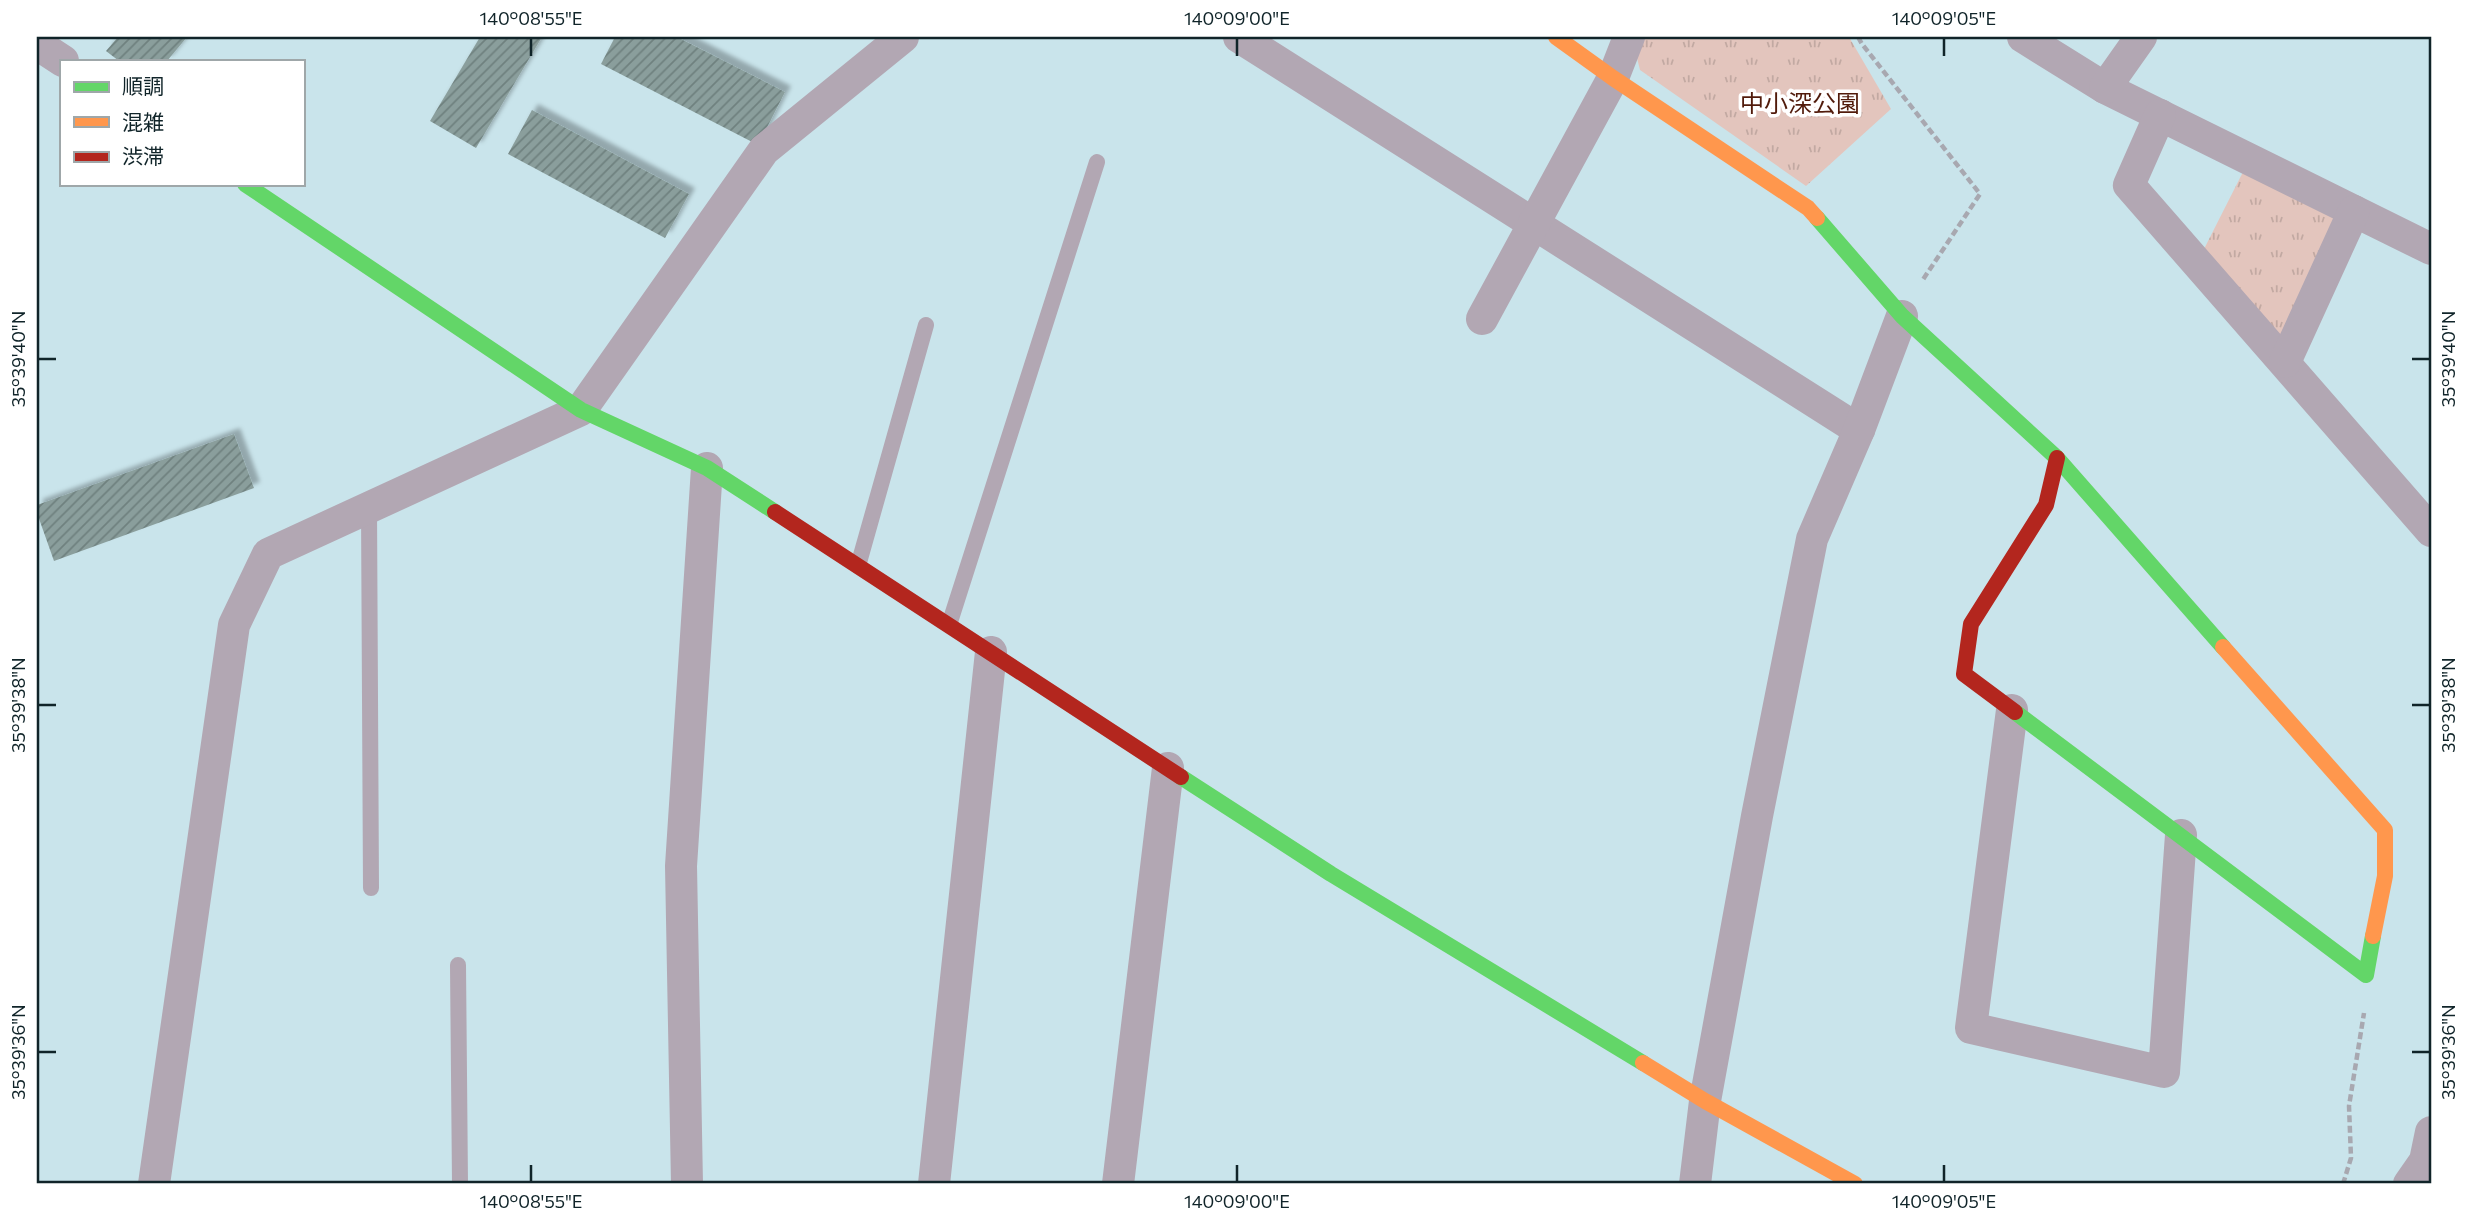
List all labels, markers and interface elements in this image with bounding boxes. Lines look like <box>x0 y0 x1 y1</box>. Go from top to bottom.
text: 140°08'55"E <box>479 7 583 29</box>
text: 140°09'00"E <box>1184 7 1290 29</box>
text: 140°09'05"E <box>1892 7 1996 29</box>
legend <box>60 60 304 186</box>
text: 順調 <box>122 73 164 98</box>
park label: 中小深公園 <box>1740 88 1860 117</box>
text: 混雑 <box>122 109 164 134</box>
text: 渋滞 <box>122 143 164 168</box>
text: 35°39'40"N <box>7 311 29 407</box>
text: 35°39'40"N <box>2437 311 2459 407</box>
text: 35°39'38"N <box>7 657 29 753</box>
text: 35°39'38"N <box>2437 657 2459 753</box>
text: 35°39'36"N <box>7 1004 29 1100</box>
text: 35°39'36"N <box>2437 1004 2459 1100</box>
text: 140°08'55"E <box>479 1190 583 1212</box>
text: 140°09'00"E <box>1184 1190 1290 1212</box>
text: 140°09'05"E <box>1892 1190 1996 1212</box>

